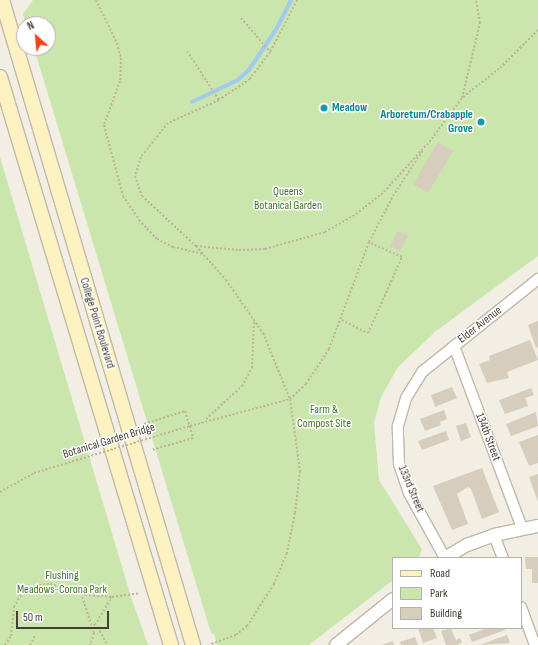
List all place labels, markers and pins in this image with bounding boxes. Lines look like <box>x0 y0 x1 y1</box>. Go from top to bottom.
place label: Meadow <box>332 101 367 115</box>
marker: Meadow <box>319 103 329 113</box>
place label: Arboretum/Crabapple Grove <box>381 108 473 136</box>
marker: Arboretum/Crabapple Grove <box>476 117 486 127</box>

